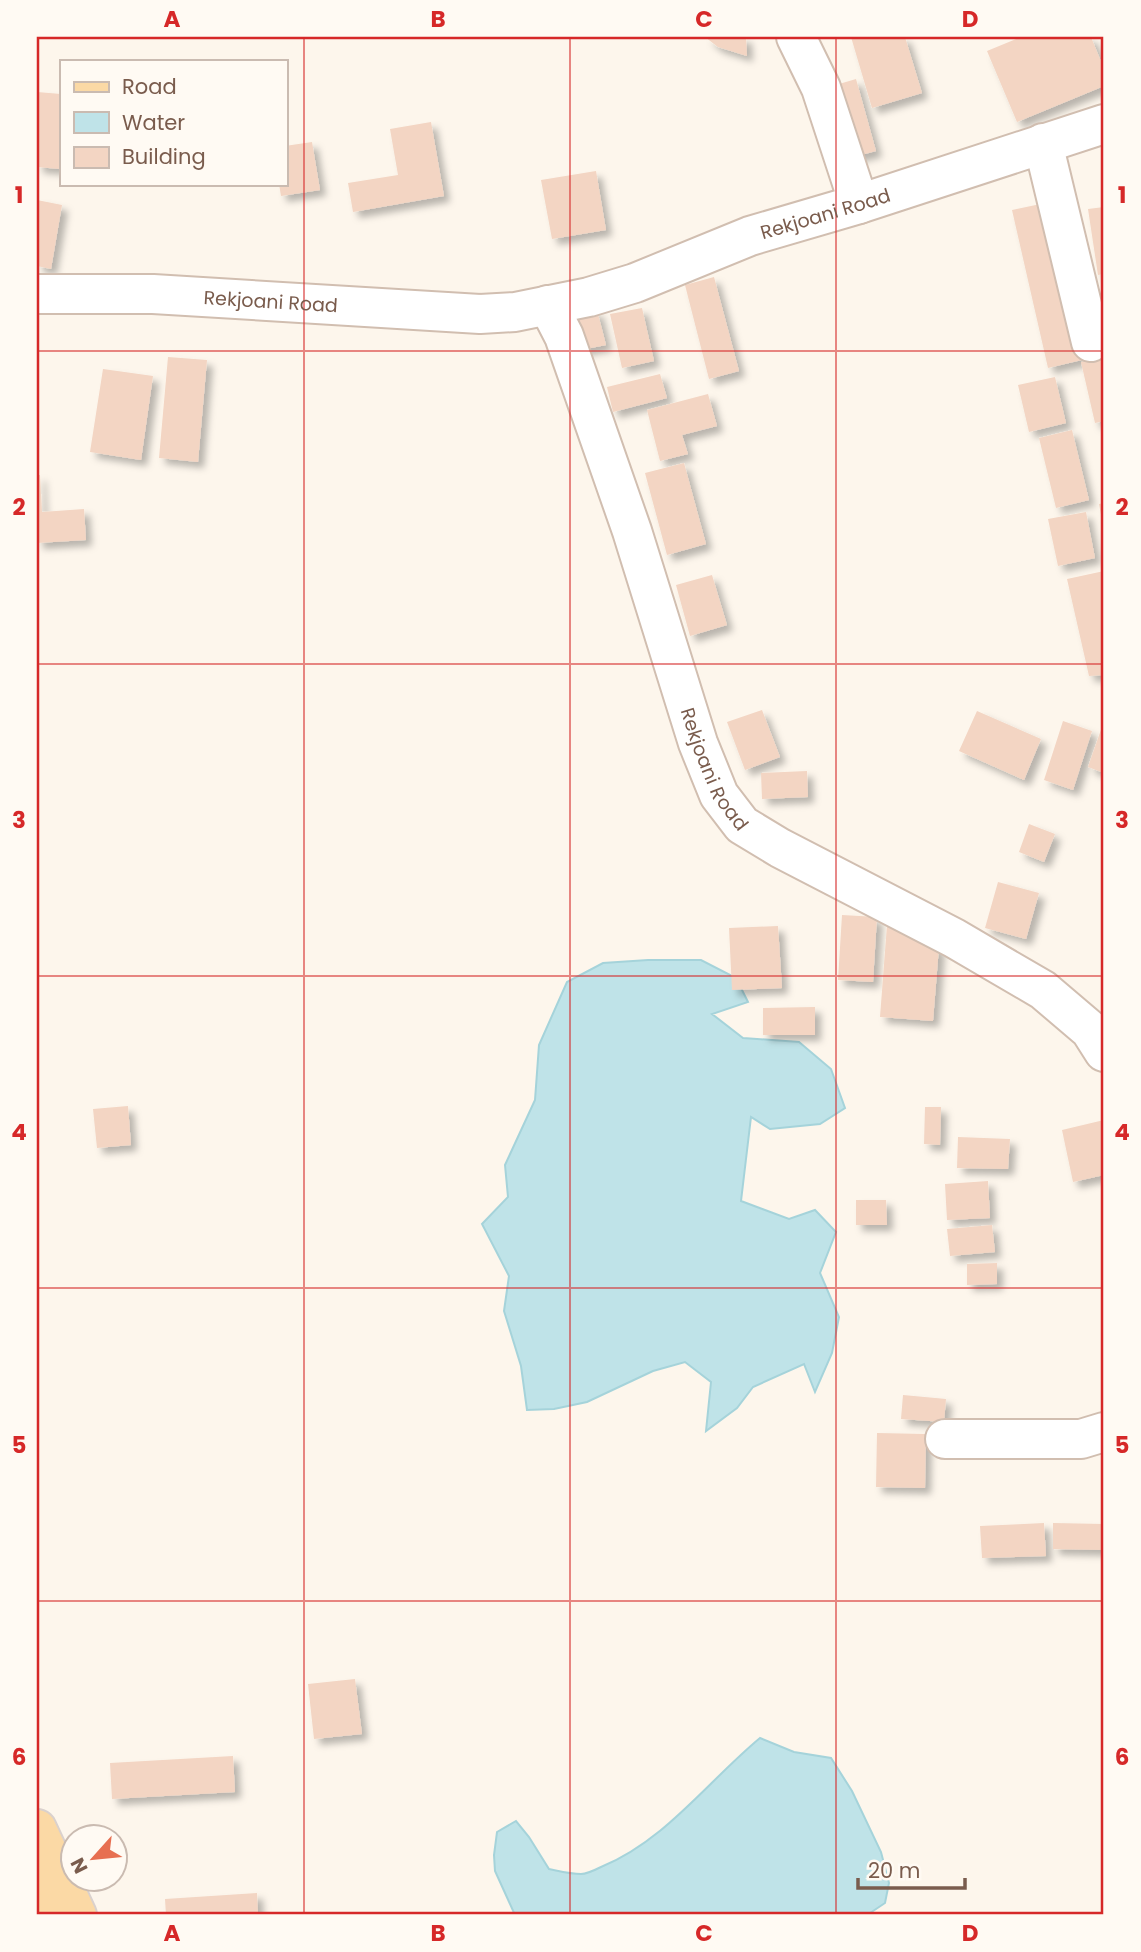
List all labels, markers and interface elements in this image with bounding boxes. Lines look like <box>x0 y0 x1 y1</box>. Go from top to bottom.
text: A <box>164 3 181 35</box>
text: B <box>430 3 446 35</box>
text: C <box>695 3 713 35</box>
text: D <box>962 3 978 35</box>
legend <box>60 60 287 186</box>
text: Road <box>122 72 177 101</box>
text: Water <box>122 108 185 137</box>
text: Building <box>122 142 206 171</box>
text: 1 <box>15 179 23 211</box>
text: 1 <box>1118 179 1126 211</box>
street label: Rekjoani Road <box>757 182 894 246</box>
street label: Rekjoani Road <box>203 284 339 319</box>
text: 2 <box>12 491 26 523</box>
text: 2 <box>1115 491 1129 523</box>
street label: Rekjoani Road <box>674 704 755 837</box>
text: 3 <box>12 804 26 836</box>
text: 3 <box>1115 804 1129 836</box>
text: 4 <box>11 1116 27 1148</box>
text: 4 <box>1114 1116 1130 1148</box>
text: 5 <box>12 1429 26 1461</box>
text: 5 <box>1115 1429 1129 1461</box>
text: 6 <box>12 1741 26 1773</box>
text: 6 <box>1115 1741 1129 1773</box>
north arrow <box>60 1822 130 1892</box>
scale bar <box>858 1847 964 1891</box>
text: N <box>64 1853 95 1878</box>
text: 20 m <box>868 1856 921 1885</box>
text: A <box>164 1917 181 1949</box>
text: B <box>430 1917 446 1949</box>
text: C <box>695 1917 713 1949</box>
text: D <box>962 1917 978 1949</box>

